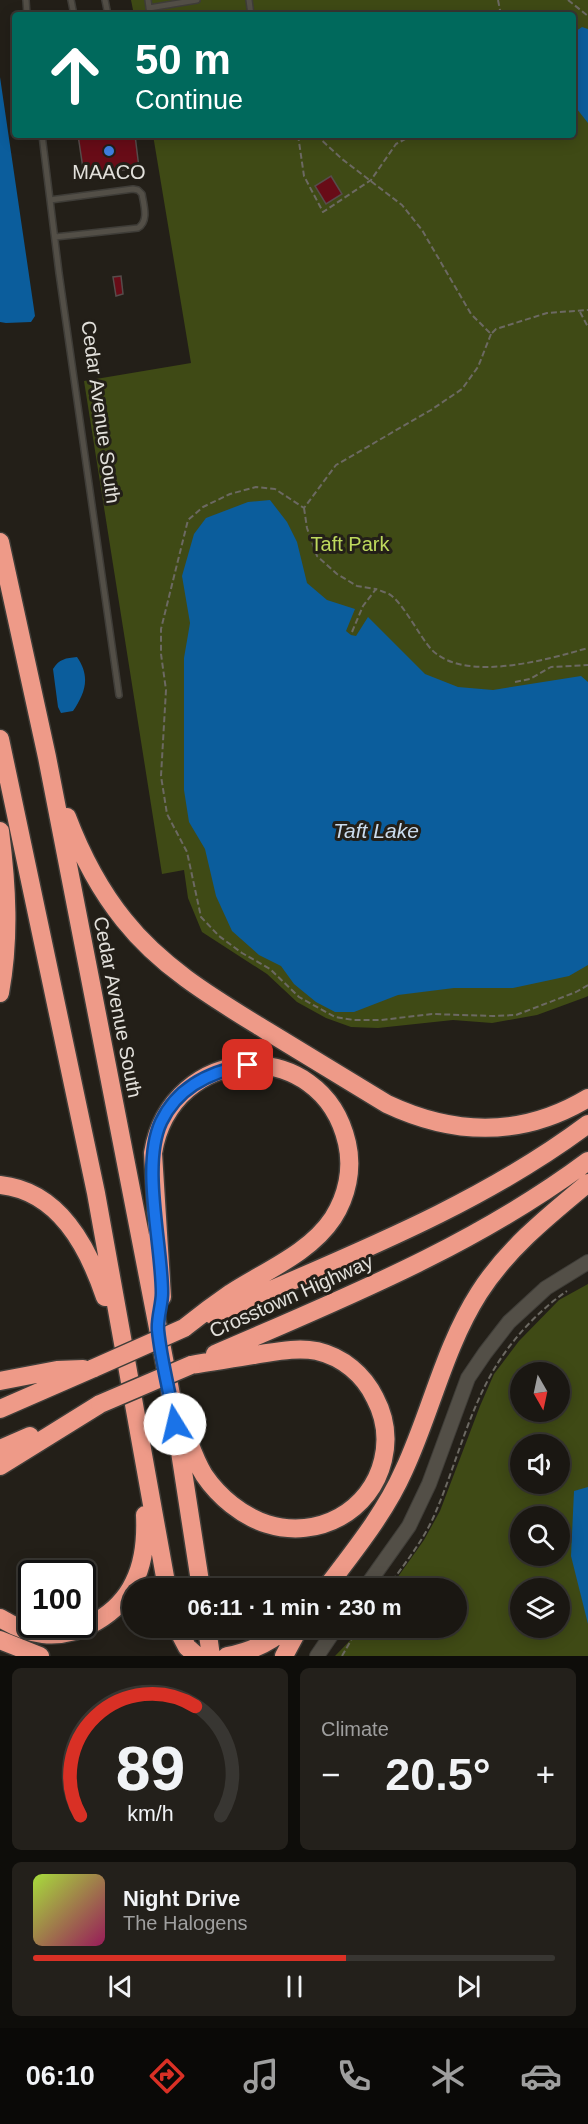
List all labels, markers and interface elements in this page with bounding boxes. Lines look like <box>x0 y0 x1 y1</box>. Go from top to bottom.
icon: ahead <box>36 36 114 114</box>
text: 50 m <box>135 36 231 83</box>
text: Continue <box>135 85 243 115</box>
marker: MAACO <box>102 144 116 158</box>
place label: MAACO <box>72 161 146 183</box>
street label: Cedar Avenue South <box>77 319 125 505</box>
park label: Taft Park <box>311 533 390 555</box>
water label: Taft Lake <box>333 819 419 842</box>
street label: Cedar Avenue South <box>90 914 146 1100</box>
pin <box>222 1039 273 1090</box>
icon: arrive <box>231 1048 264 1081</box>
street label: Crosstown Highway <box>206 1250 376 1342</box>
north arrow <box>510 1362 570 1422</box>
map controls <box>510 1362 570 1638</box>
position arrow <box>143 1392 207 1456</box>
button: sound <box>510 1434 570 1494</box>
button: search <box>510 1506 570 1566</box>
speed limit sign: 100 <box>18 1560 96 1638</box>
button: layers <box>510 1578 570 1638</box>
text: 06:11 · 1 min · 230 m <box>188 1595 402 1620</box>
text: Climate <box>321 1718 389 1740</box>
text: 89 <box>115 1734 185 1803</box>
text: 20.5° <box>385 1749 491 1800</box>
text: − <box>321 1756 340 1793</box>
text: + <box>536 1756 555 1793</box>
text: km/h <box>127 1802 173 1826</box>
text: Night Drive <box>123 1886 240 1911</box>
text: The Halogens <box>123 1912 248 1934</box>
icon: previous <box>104 1970 137 2003</box>
icon: pause <box>278 1970 311 2003</box>
icon: next <box>452 1970 485 2003</box>
icon: directions <box>146 2055 188 2097</box>
icon: music <box>240 2055 282 2097</box>
icon: phone <box>333 2055 375 2097</box>
icon: climate <box>427 2055 469 2097</box>
icon: car <box>520 2055 562 2097</box>
text: 06:10 <box>26 2061 95 2091</box>

